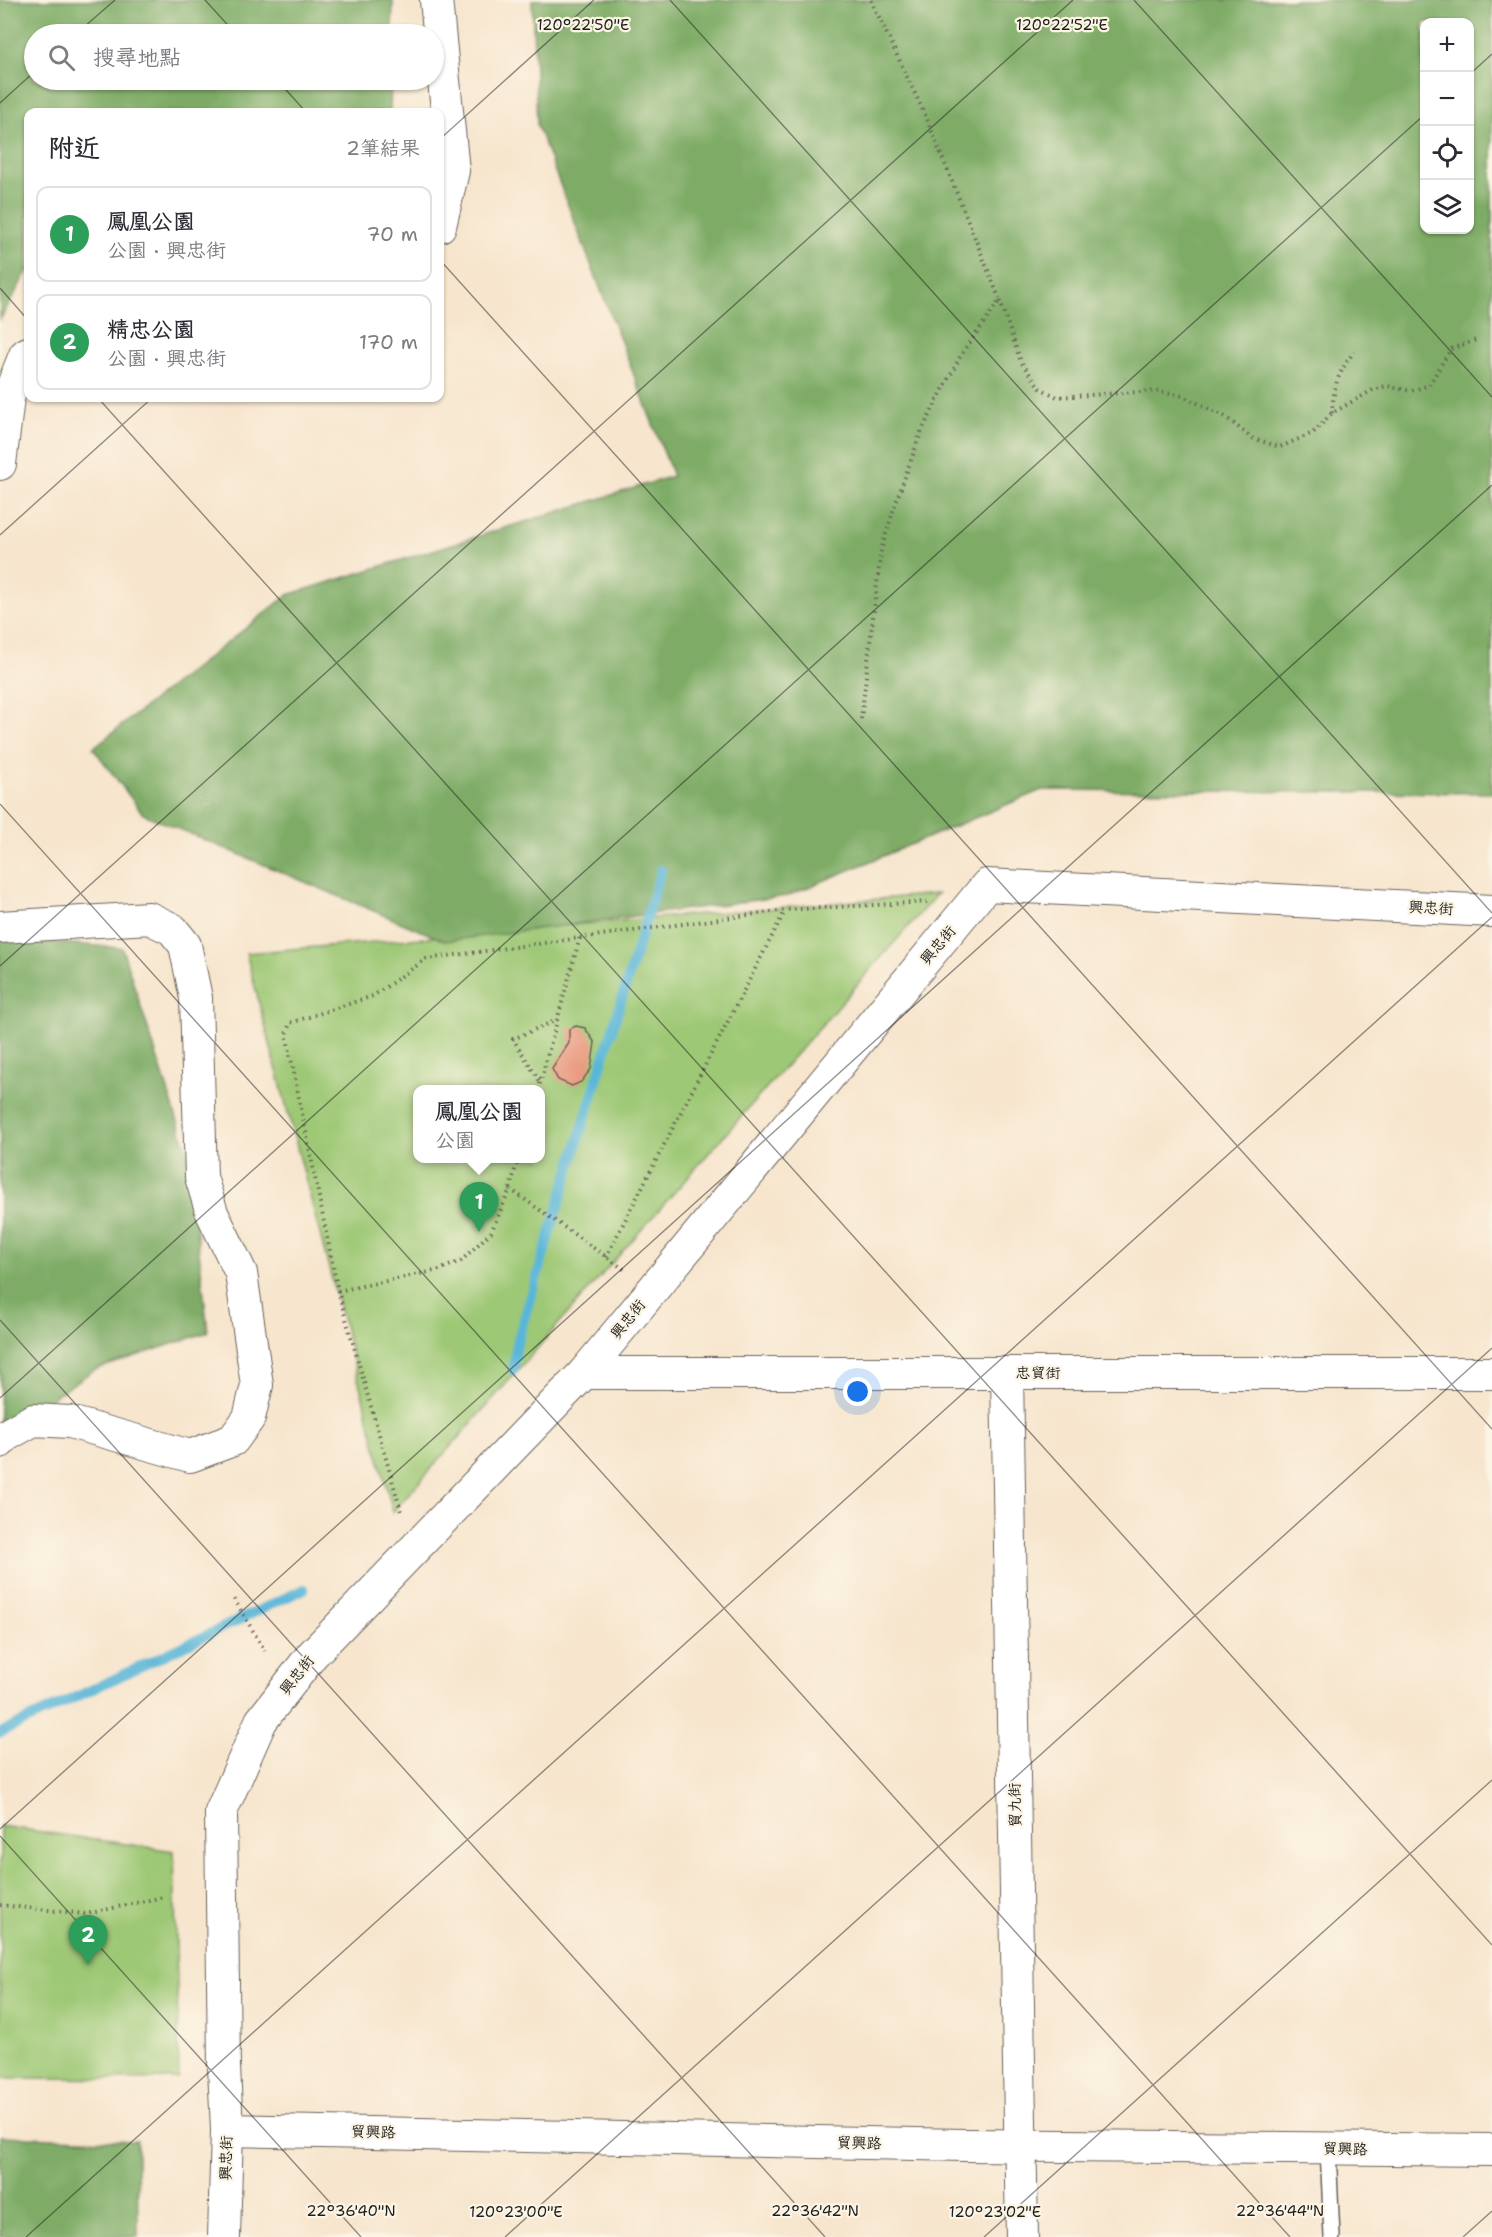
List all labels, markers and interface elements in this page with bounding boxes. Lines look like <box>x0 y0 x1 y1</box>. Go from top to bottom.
text: 120°22'50"E <box>537 15 629 35</box>
text: 120°22'52"E <box>1016 15 1108 35</box>
map controls <box>1420 18 1474 234</box>
button: + <box>1420 18 1474 72</box>
search box <box>24 24 444 90</box>
icon: search <box>45 41 78 74</box>
text: 搜尋地點 <box>93 43 181 72</box>
button: − <box>1420 72 1474 126</box>
button: locate <box>1420 126 1474 180</box>
text: 附近 <box>48 130 100 165</box>
text: 2筆結果 <box>346 135 420 161</box>
button: layers <box>1420 180 1474 234</box>
text: 鳳凰公園 <box>107 207 195 236</box>
text: 1 <box>65 221 74 247</box>
text: 70 m <box>366 221 418 247</box>
text: 公園 · 興忠街 <box>107 237 226 263</box>
text: 精忠公園 <box>107 315 195 344</box>
text: 2 <box>63 329 77 355</box>
text: 170 m <box>359 329 418 355</box>
text: 公園 · 興忠街 <box>107 345 226 371</box>
street label: 興忠街 <box>1408 897 1454 919</box>
street label: 興忠街 <box>916 921 960 969</box>
popup <box>413 1085 545 1163</box>
text: 鳳凰公園 <box>435 1097 523 1126</box>
text: 公園 <box>435 1127 475 1153</box>
pin: 1 <box>460 1182 498 1232</box>
street label: 興忠街 <box>606 1295 650 1343</box>
street label: 忠貿街 <box>1015 1363 1061 1383</box>
your location <box>843 1377 872 1406</box>
street label: 興忠街 <box>275 1651 319 1699</box>
street label: 貿九街 <box>1005 1782 1025 1828</box>
pin: 2 <box>68 1916 107 1965</box>
street label: 貿興路 <box>350 2122 396 2142</box>
street label: 貿興路 <box>836 2133 882 2153</box>
street label: 興忠街 <box>216 2135 236 2181</box>
street label: 貿興路 <box>1322 2139 1368 2159</box>
text: 22°36'40"N <box>306 2201 396 2221</box>
text: 22°36'42"N <box>771 2201 859 2221</box>
text: 22°36'44"N <box>1236 2201 1324 2221</box>
text: 120°23'00"E <box>469 2202 563 2222</box>
text: 120°23'02"E <box>949 2202 1041 2222</box>

